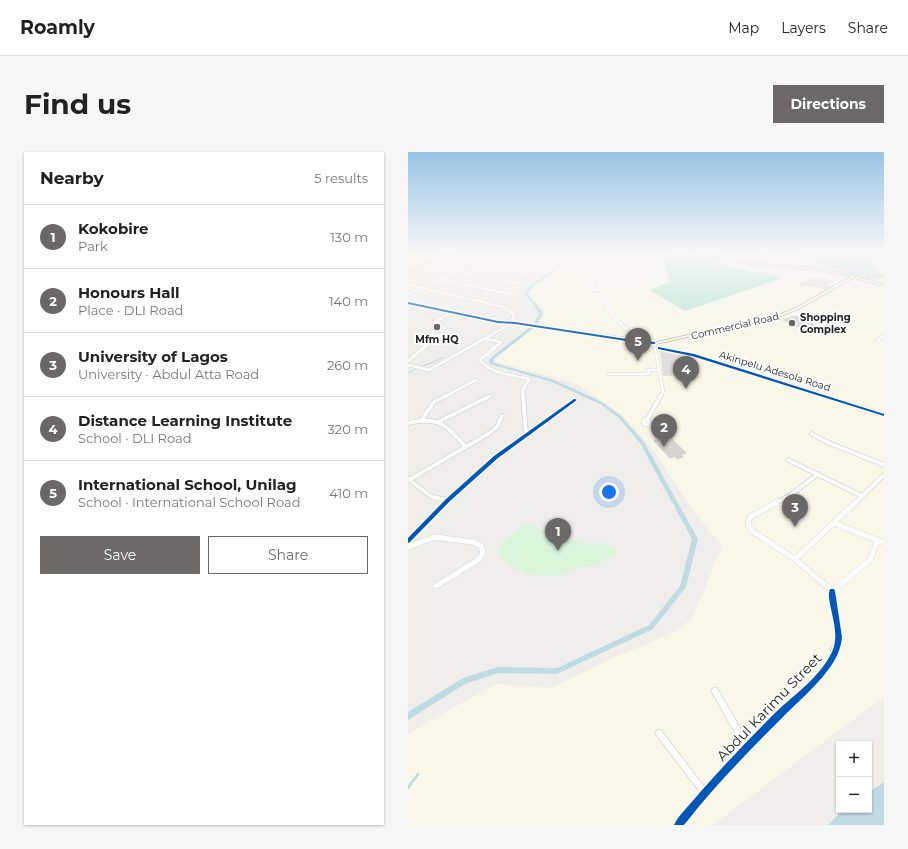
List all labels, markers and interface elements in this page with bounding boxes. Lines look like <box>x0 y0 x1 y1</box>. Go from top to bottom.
text: Roamly <box>20 16 95 39</box>
text: Map <box>728 19 759 37</box>
text: Layers <box>781 19 826 37</box>
text: Share <box>848 19 888 37</box>
button: Directions <box>773 85 884 123</box>
text: Find us <box>24 87 131 121</box>
text: Nearby <box>40 168 104 188</box>
text: 5 results <box>314 170 368 186</box>
text: Kokobire <box>78 219 149 238</box>
text: 1 <box>50 229 56 245</box>
text: 130 m <box>330 229 368 245</box>
text: Park <box>78 238 108 254</box>
text: Honours Hall <box>78 283 180 302</box>
text: 2 <box>49 293 57 309</box>
text: 140 m <box>329 293 368 309</box>
text: Place · DLI Road <box>78 302 183 318</box>
street label: Commercial Road <box>690 310 780 342</box>
place label: Shopping Complex <box>800 311 851 336</box>
marker: Shopping Complex <box>787 318 797 328</box>
marker: Mfm HQ <box>432 322 442 332</box>
pin: 5 <box>625 328 651 361</box>
place label: Mfm HQ <box>415 333 459 346</box>
text: University of Lagos <box>78 347 228 366</box>
street label: Akinpelu Adesola Road <box>718 348 832 394</box>
pin: 4 <box>673 356 699 389</box>
text: 3 <box>49 357 57 373</box>
text: 260 m <box>327 357 368 373</box>
text: University · Abdul Atta Road <box>78 366 259 382</box>
text: Distance Learning Institute <box>78 411 292 430</box>
pin: 2 <box>651 414 677 447</box>
text: 4 <box>49 421 57 437</box>
text: 320 m <box>328 421 368 437</box>
text: School · DLI Road <box>78 430 192 446</box>
text: International School, Unilag <box>78 475 296 494</box>
your location <box>599 482 619 502</box>
text: 5 <box>49 485 57 501</box>
text: 410 m <box>329 485 368 501</box>
text: School · International School Road <box>78 494 301 510</box>
pin: 3 <box>782 494 808 527</box>
pin: 1 <box>545 518 571 551</box>
button: Save <box>40 536 200 574</box>
button: Share <box>208 536 368 574</box>
street label: Abdul Karimu Street <box>713 649 826 765</box>
map controls <box>836 741 872 813</box>
button: + <box>836 741 872 777</box>
button: − <box>836 777 872 813</box>

